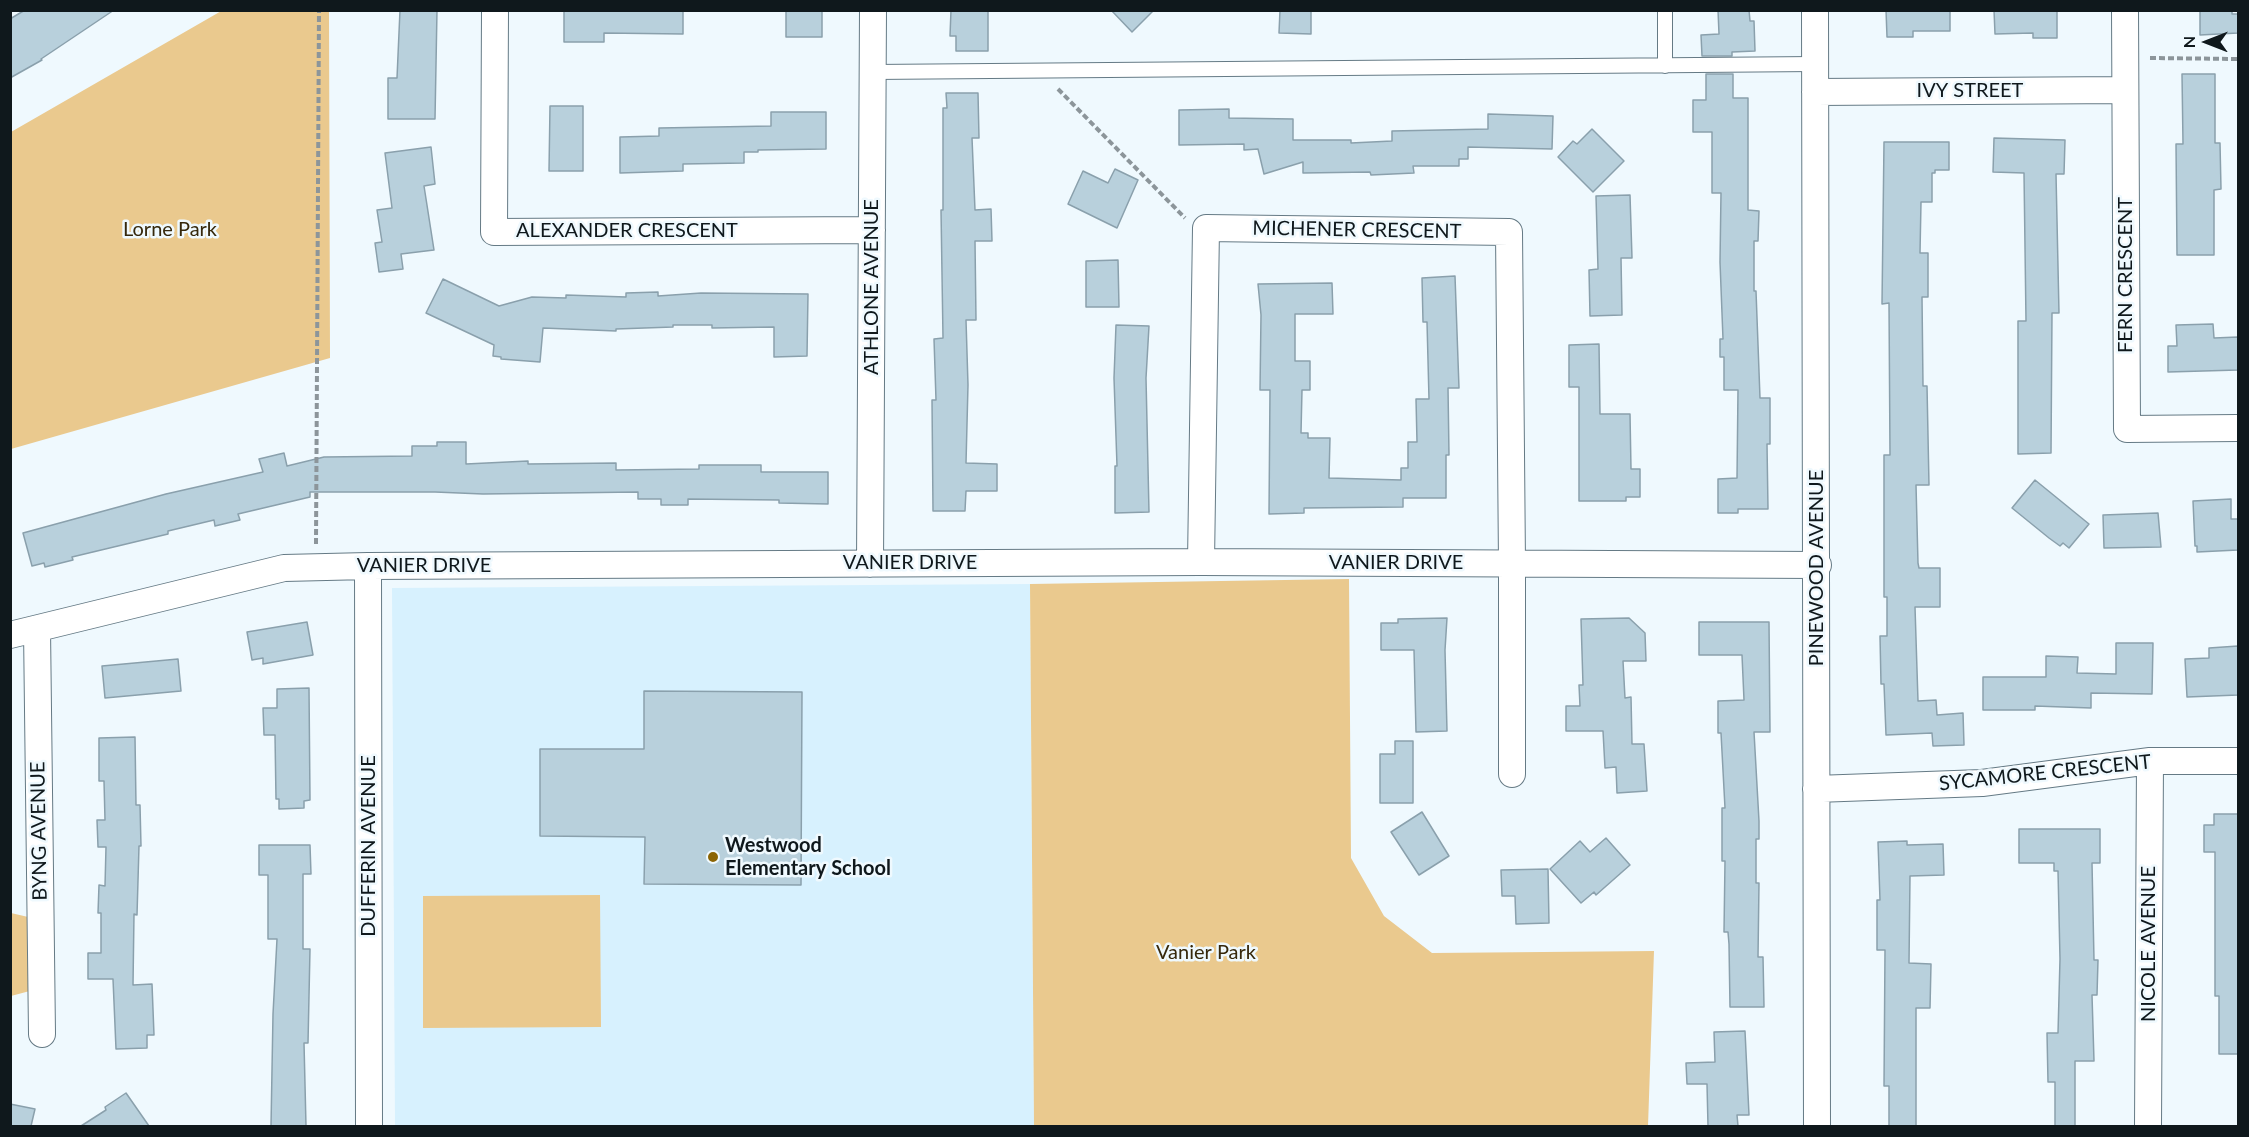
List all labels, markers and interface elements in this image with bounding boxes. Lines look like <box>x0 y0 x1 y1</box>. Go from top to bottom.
north arrow <box>2177 12 2237 72</box>
text: N <box>2179 36 2198 48</box>
street label: IVY STREET <box>1917 79 2023 103</box>
street label: FERN CRESCENT <box>2114 197 2138 353</box>
street label: ATHLONE AVENUE <box>860 199 884 375</box>
street label: MICHENER CRESCENT <box>1252 216 1462 244</box>
park label: Lorne Park <box>123 218 217 242</box>
street label: ALEXANDER CRESCENT <box>516 219 738 243</box>
street label: PINEWOOD AVENUE <box>1805 470 1829 666</box>
street label: VANIER DRIVE <box>843 551 977 575</box>
street label: VANIER DRIVE <box>1329 551 1463 575</box>
street label: VANIER DRIVE <box>357 554 491 578</box>
street label: SYCAMORE CRESCENT <box>1938 750 2152 796</box>
street label: DUFFERIN AVENUE <box>357 755 381 937</box>
street label: BYNG AVENUE <box>26 761 52 901</box>
place label: Westwood Elementary School <box>725 834 891 881</box>
marker: Westwood Elementary School <box>706 850 720 864</box>
street label: NICOLE AVENUE <box>2137 866 2161 1022</box>
park label: Vanier Park <box>1156 941 1256 965</box>

